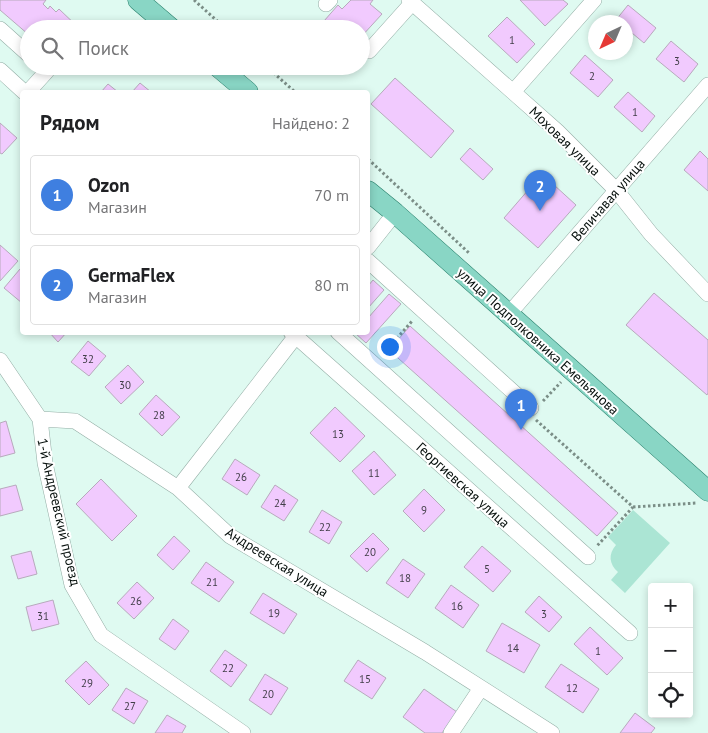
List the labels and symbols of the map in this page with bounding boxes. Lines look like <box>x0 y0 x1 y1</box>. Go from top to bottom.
north arrow <box>588 15 633 60</box>
house number: 1 <box>509 33 515 47</box>
house number: 3 <box>674 54 680 68</box>
house number: 2 <box>589 69 595 83</box>
street label: Моховая улица <box>525 102 605 180</box>
house number: 1 <box>632 105 638 119</box>
street label: Величавая улица <box>567 155 649 245</box>
pin: 2 <box>524 170 556 211</box>
street label: улица Подполковника Емельянова <box>453 263 623 419</box>
your location <box>377 334 403 360</box>
house number: 32 <box>82 352 94 366</box>
house number: 30 <box>119 378 131 392</box>
pin: 1 <box>505 389 537 430</box>
house number: 28 <box>153 408 165 422</box>
house number: 13 <box>332 427 344 441</box>
street label: 1-й Андреевский проезд <box>33 436 85 588</box>
street label: Георгиевская улица <box>413 438 513 532</box>
house number: 11 <box>368 466 380 480</box>
house number: 26 <box>235 470 247 484</box>
house number: 24 <box>274 496 286 510</box>
house number: 9 <box>421 503 427 517</box>
house number: 22 <box>319 520 331 534</box>
street label: Андреевская улица <box>222 523 332 601</box>
house number: 20 <box>364 545 376 559</box>
house number: 5 <box>484 562 490 576</box>
house number: 18 <box>399 571 411 585</box>
house number: 21 <box>206 575 218 589</box>
house number: 26 <box>130 594 142 608</box>
house number: 16 <box>451 599 463 613</box>
house number: 19 <box>268 606 280 620</box>
house number: 3 <box>541 607 547 621</box>
house number: 31 <box>37 609 49 623</box>
house number: 14 <box>507 641 519 655</box>
house number: 1 <box>595 644 601 658</box>
house number: 22 <box>222 661 234 675</box>
house number: 15 <box>359 672 371 686</box>
house number: 29 <box>81 676 93 690</box>
house number: 12 <box>566 681 578 695</box>
house number: 20 <box>262 687 274 701</box>
house number: 27 <box>124 699 136 713</box>

